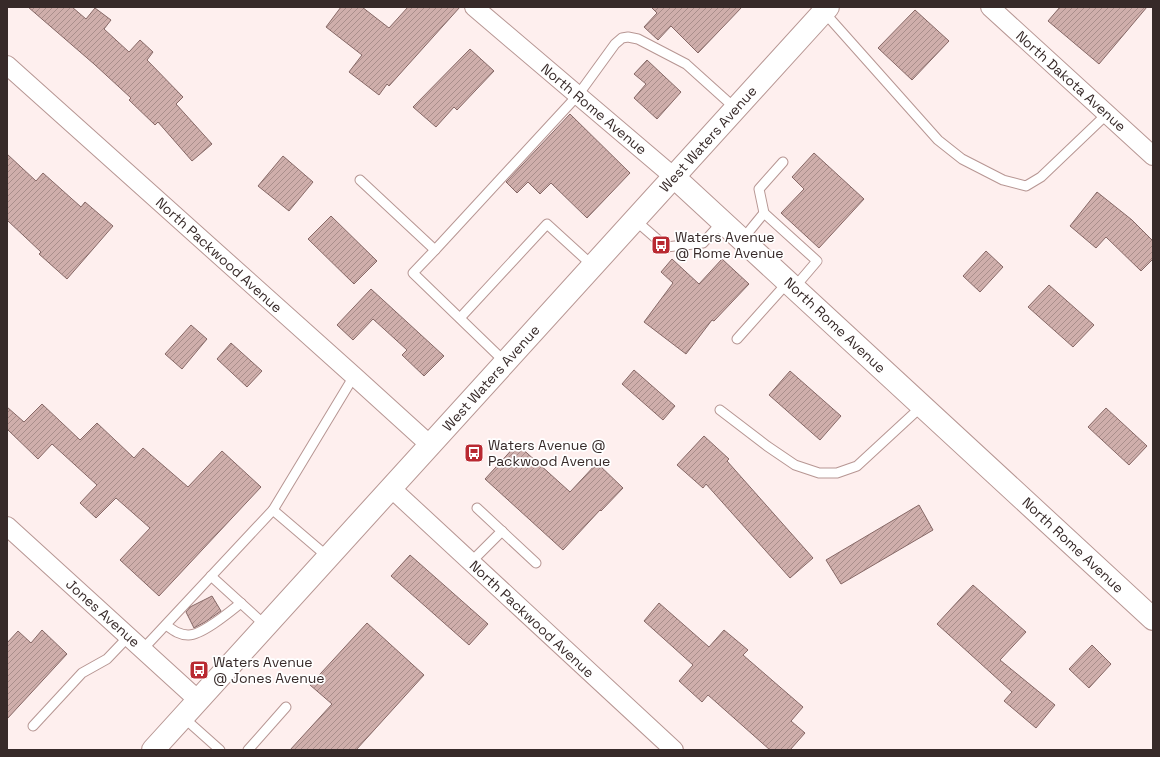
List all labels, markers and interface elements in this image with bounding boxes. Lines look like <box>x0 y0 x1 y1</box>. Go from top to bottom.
street label: North Dakota Avenue <box>1012 27 1130 135</box>
street label: North Rome Avenue <box>537 60 651 158</box>
street label: West Waters Avenue <box>655 82 761 196</box>
street label: North Packwood Avenue <box>152 193 286 317</box>
place label: Waters Avenue @ Rome Avenue <box>675 228 784 262</box>
bus stop icon: Waters Avenue @ Rome Avenue <box>650 234 672 256</box>
street label: North Rome Avenue <box>780 273 890 377</box>
street label: West Waters Avenue <box>438 321 544 435</box>
place label: Waters Avenue @ Packwood Avenue <box>488 436 610 470</box>
bus stop icon: Waters Avenue @ Packwood Avenue <box>463 442 485 464</box>
street label: North Rome Avenue <box>1018 493 1128 597</box>
street label: North Packwood Avenue <box>466 556 598 682</box>
street label: Jones Avenue <box>62 575 144 651</box>
place label: Waters Avenue @ Jones Avenue <box>213 653 325 687</box>
bus stop icon: Waters Avenue @ Jones Avenue <box>188 659 210 681</box>

